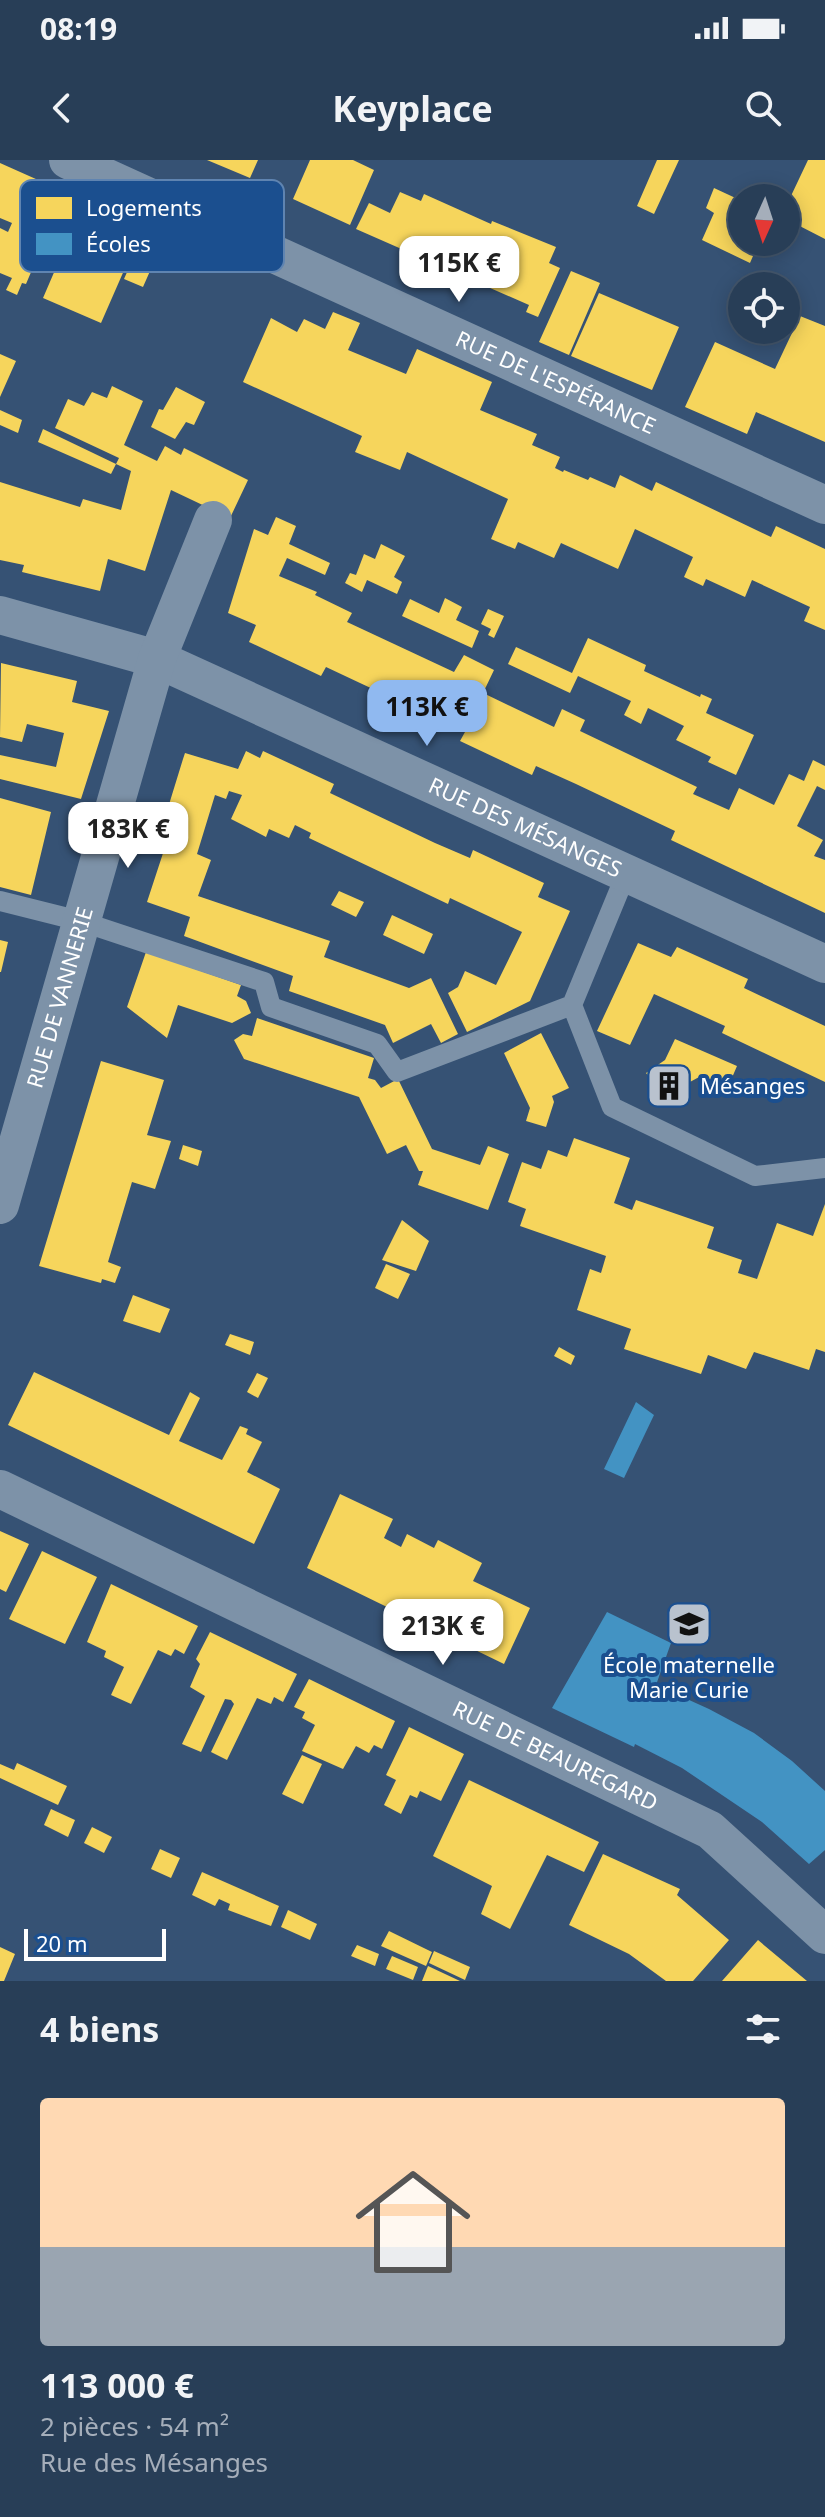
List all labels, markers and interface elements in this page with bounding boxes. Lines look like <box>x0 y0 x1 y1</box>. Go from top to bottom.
text: 08:19 <box>40 8 117 49</box>
text: Keyplace <box>332 84 493 133</box>
icon: back <box>40 86 84 130</box>
icon: search <box>741 86 785 130</box>
legend <box>20 180 284 272</box>
north arrow <box>728 184 800 256</box>
map controls <box>728 184 800 344</box>
text: Logements <box>86 192 202 222</box>
text: Écoles <box>86 228 151 258</box>
pin: 115K € <box>394 236 524 304</box>
text: 115K € <box>417 244 501 280</box>
button: locate <box>728 272 800 344</box>
street label: RUE DE L'ESPÉRANCE <box>451 323 661 440</box>
pin: 113K € <box>362 680 492 748</box>
text: 113K € <box>385 688 469 724</box>
street label: RUE DES MÉSANGES <box>424 769 627 883</box>
pin: 183K € <box>63 802 193 870</box>
text: 183K € <box>86 810 170 846</box>
street label: RUE DE VANNERIE <box>18 903 99 1091</box>
building icon: Mésanges <box>645 1062 693 1110</box>
place label: Mésanges <box>700 1070 805 1100</box>
pin: 213K € <box>378 1599 508 1667</box>
school or university icon: École maternelle Marie Curie <box>665 1600 713 1648</box>
text: 213K € <box>401 1607 485 1643</box>
place label: École maternelle Marie Curie <box>603 1649 775 1704</box>
street label: RUE DE BEAUREGARD <box>448 1693 663 1817</box>
scale bar <box>24 1925 166 1961</box>
text: 20 m <box>36 1928 87 1958</box>
text: 4 biens <box>40 2006 159 2052</box>
icon: filters <box>741 2007 785 2051</box>
icon: home <box>341 2150 485 2294</box>
text: 113 000 € <box>40 2362 194 2408</box>
text: 2 pièces · 54 m² <box>40 2408 229 2444</box>
text: Rue des Mésanges <box>40 2444 268 2480</box>

